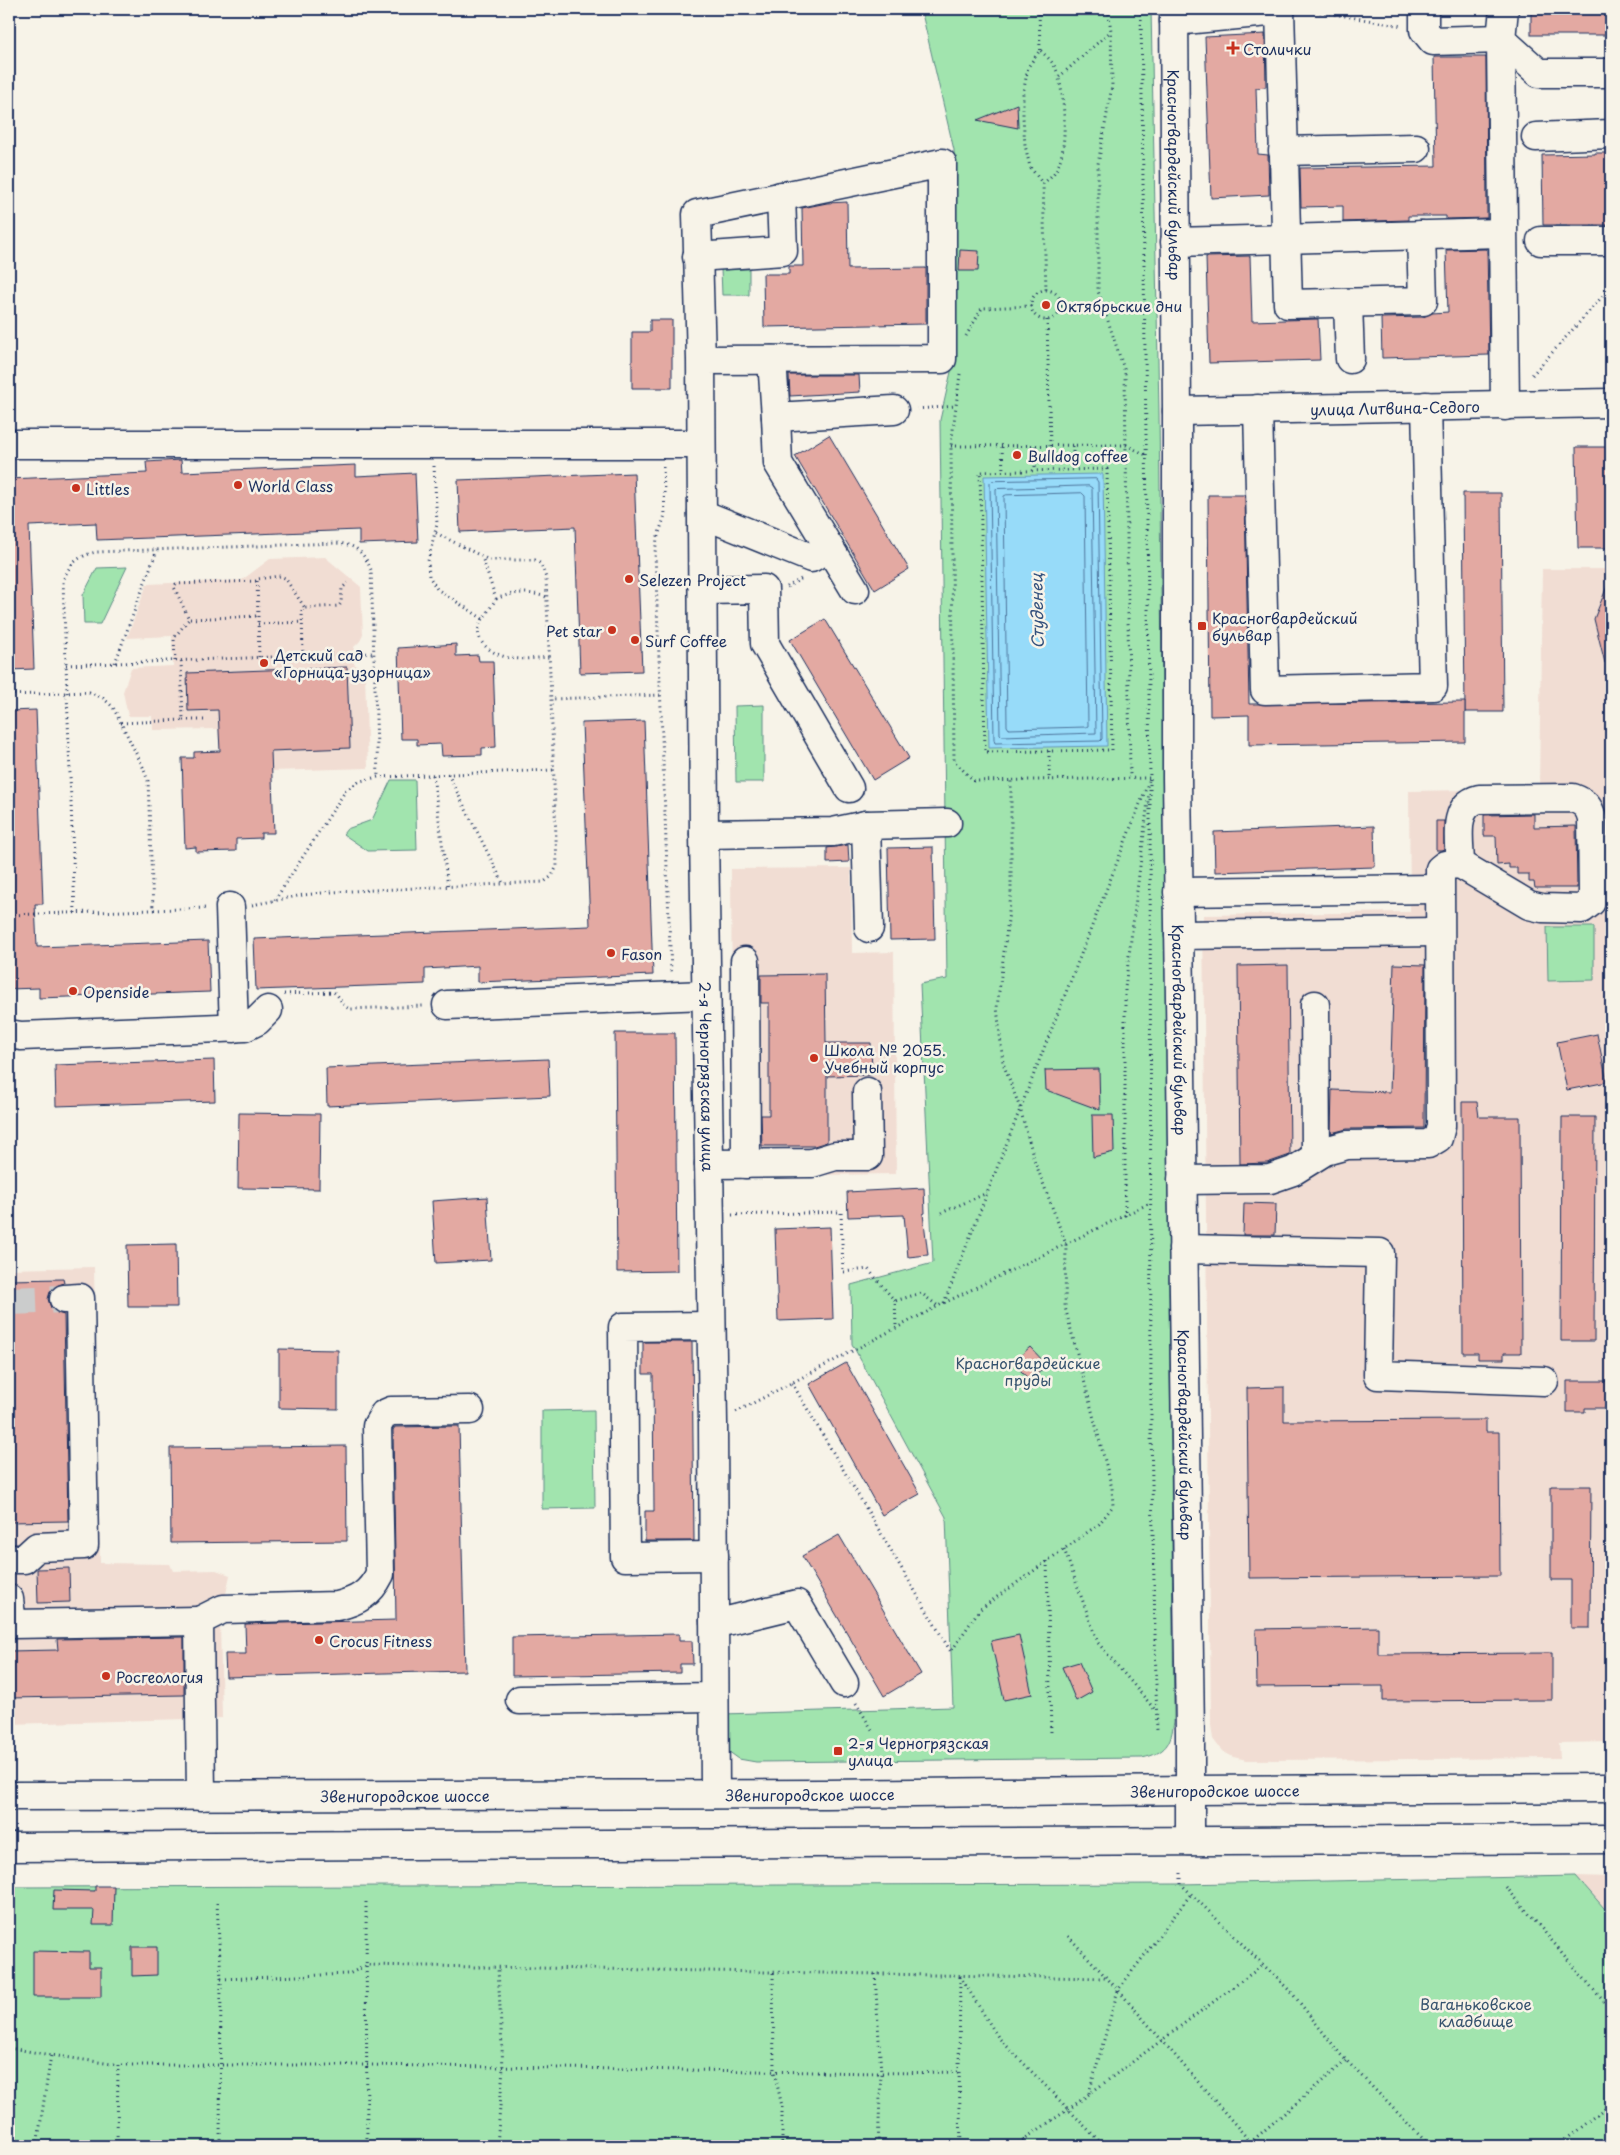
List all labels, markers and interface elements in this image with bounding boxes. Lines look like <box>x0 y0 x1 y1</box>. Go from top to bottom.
place label: Столички <box>1243 37 1312 60</box>
marker: Столички <box>1227 42 1239 54</box>
street label: Красногвардейский бульвар <box>1163 69 1188 281</box>
place label: Октябрьские дни <box>1056 294 1182 317</box>
marker: Октябрьские дни <box>1040 299 1052 311</box>
street label: улица Литвина-Седого <box>1310 394 1480 420</box>
place label: Bulldog coffee <box>1027 444 1128 467</box>
marker: Bulldog coffee <box>1011 449 1023 461</box>
place label: World Class <box>248 474 333 497</box>
place label: Littles <box>86 477 130 500</box>
marker: World Class <box>232 479 244 491</box>
marker: Littles <box>70 482 82 494</box>
place label: Selezen Project <box>639 568 746 591</box>
water label: Студенец <box>1023 572 1049 649</box>
marker: Selezen Project <box>623 573 635 585</box>
place label: Красногвардейский бульвар <box>1212 606 1358 646</box>
place label: Pet star <box>546 619 602 642</box>
marker: Красногвардейский бульвар <box>1196 620 1208 632</box>
marker: Pet star <box>606 624 618 636</box>
place label: Surf Coffee <box>645 629 727 652</box>
marker: Surf Coffee <box>629 634 641 646</box>
place label: Детский сад «Горница-узорница» <box>273 643 431 683</box>
marker: Детский сад «Горница-узорница» <box>258 657 270 669</box>
street label: Красногвардейский бульвар <box>1167 924 1193 1136</box>
place label: Fason <box>621 942 662 965</box>
marker: Fason <box>605 947 617 959</box>
place label: Openside <box>83 980 149 1003</box>
street label: 2-я Черногрязская улица <box>695 982 721 1172</box>
marker: Openside <box>67 985 79 997</box>
place label: Школа № 2055. Учебный корпус <box>824 1038 946 1078</box>
marker: Школа № 2055. Учебный корпус <box>808 1052 820 1064</box>
street label: Красногвардейский бульвар <box>1173 1329 1199 1541</box>
park label: Красногвардейские пруды <box>956 1351 1100 1391</box>
place label: Crocus Fitness <box>329 1629 432 1652</box>
marker: Crocus Fitness <box>313 1634 325 1646</box>
place label: Росгеология <box>116 1665 204 1688</box>
marker: Росгеология <box>100 1670 112 1682</box>
place label: 2-я Черногрязская улица <box>848 1731 989 1771</box>
marker: 2-я Черногрязская улица <box>832 1745 844 1757</box>
street label: Звенигородское шоссе <box>1130 1778 1300 1802</box>
street label: Звенигородское шоссе <box>725 1782 895 1806</box>
street label: Звенигородское шоссе <box>320 1783 490 1807</box>
park label: Ваганьковское кладбище <box>1420 1992 1532 2032</box>

